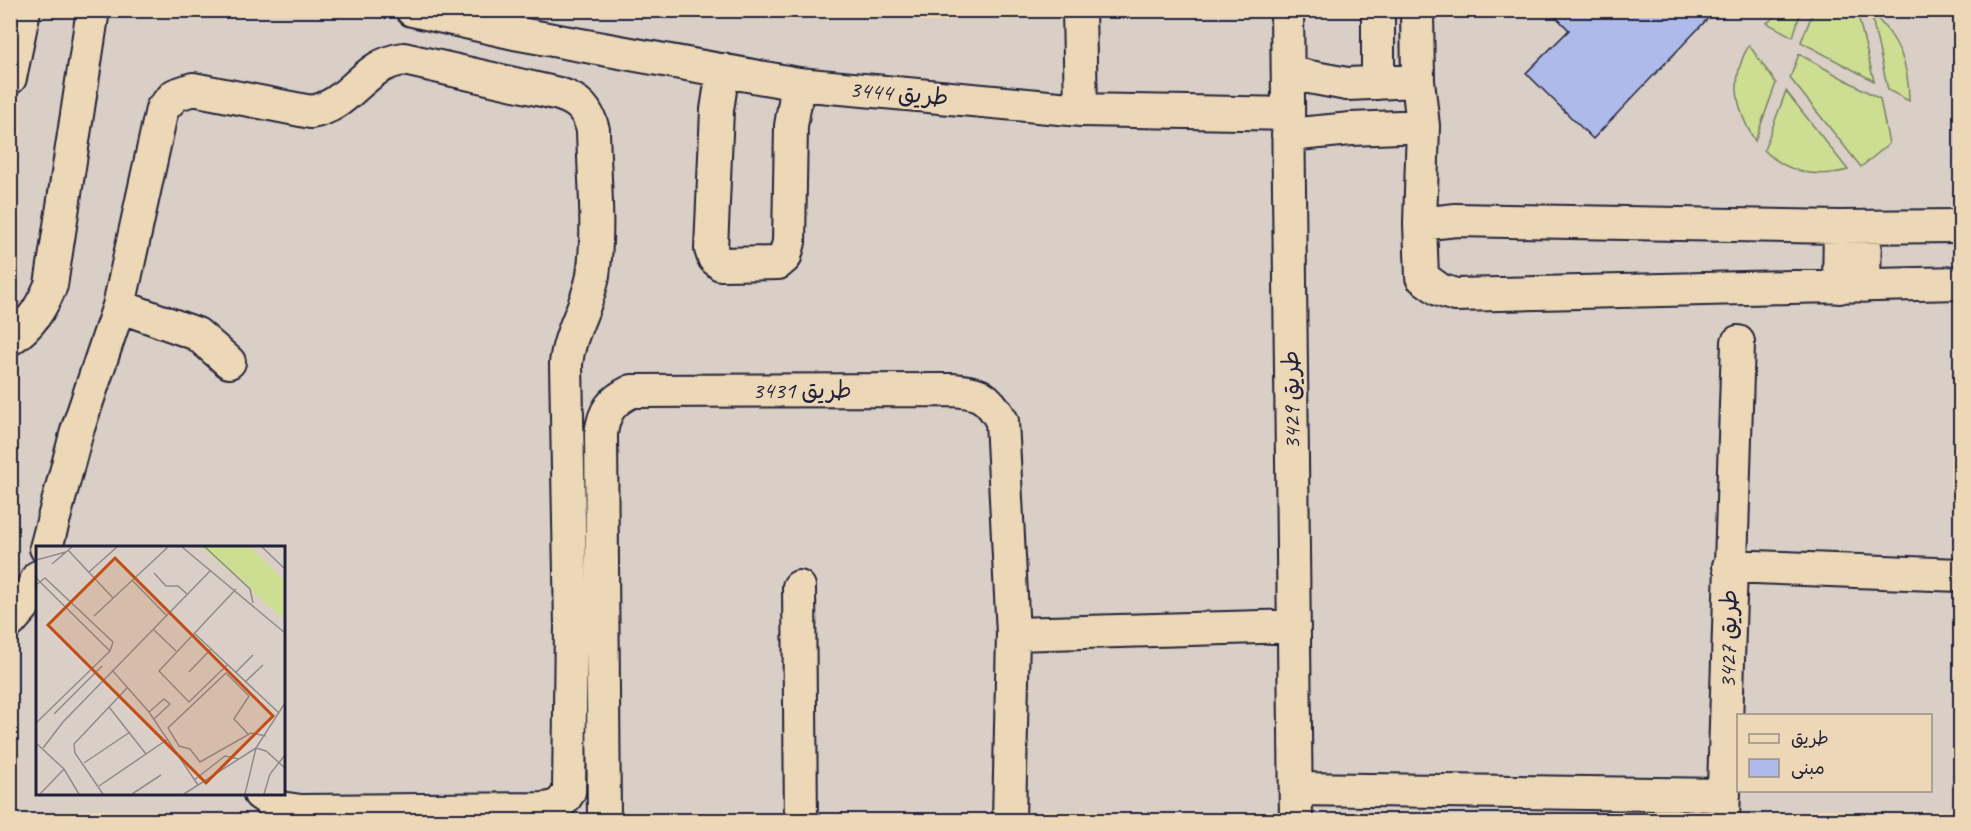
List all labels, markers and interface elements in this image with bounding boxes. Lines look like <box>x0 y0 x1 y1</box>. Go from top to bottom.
street label: طريق 3444 <box>848 74 950 112</box>
street label: طريق 3429 <box>1275 350 1307 450</box>
street label: طريق 3431 <box>752 375 852 405</box>
inset map <box>36 546 285 795</box>
street label: طريق 3427 <box>1712 589 1744 689</box>
legend <box>1737 714 1932 792</box>
text: طريق <box>1791 727 1829 749</box>
text: مبنى <box>1791 757 1825 779</box>

